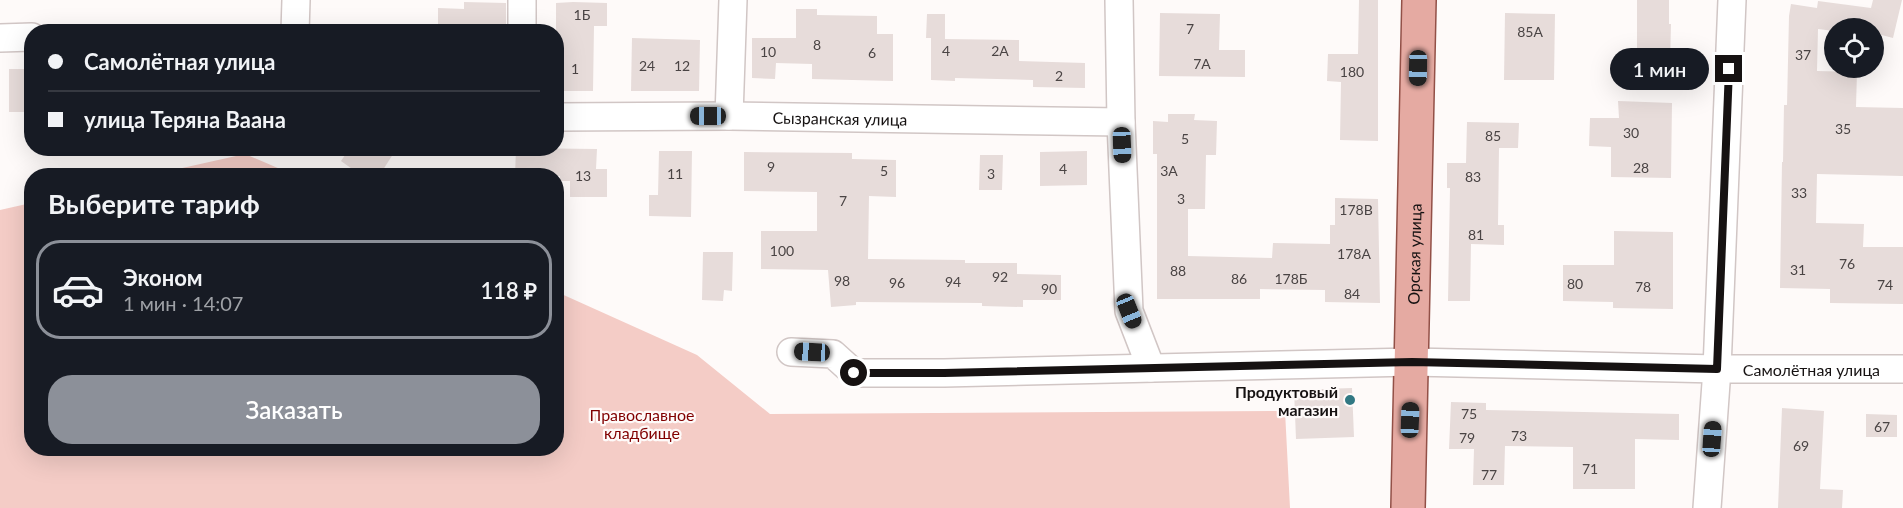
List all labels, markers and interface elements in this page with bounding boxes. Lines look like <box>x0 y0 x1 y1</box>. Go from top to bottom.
house number: 1Б <box>574 6 591 23</box>
map controls <box>1824 18 1884 78</box>
button: locate <box>1824 18 1884 78</box>
house number: 7 <box>1186 20 1194 37</box>
house number: 85А <box>1517 23 1543 40</box>
house number: 8 <box>813 36 821 53</box>
house number: 4 <box>942 42 950 59</box>
house number: 2А <box>991 42 1009 59</box>
house number: 10 <box>760 43 776 60</box>
house number: 6 <box>868 44 876 61</box>
house number: 37 <box>1795 46 1811 63</box>
text: Самолётная улица <box>84 48 275 75</box>
callout: 1 мин <box>1609 48 1708 90</box>
car <box>1409 50 1427 86</box>
house number: 7А <box>1193 55 1211 72</box>
route end <box>1715 55 1742 82</box>
house number: 24 <box>639 57 655 74</box>
house number: 12 <box>674 57 690 74</box>
text: 1 мин <box>1633 57 1686 81</box>
house number: 1 <box>571 60 579 77</box>
house number: 180 <box>1340 63 1364 80</box>
house number: 2 <box>1055 67 1063 84</box>
text: улица Теряна Ваана <box>84 106 286 133</box>
car <box>690 107 726 125</box>
street label: Сызранская улица <box>772 107 908 128</box>
house number: 35 <box>1835 120 1851 137</box>
house number: 30 <box>1623 124 1639 141</box>
car <box>1112 127 1132 163</box>
house number: 85 <box>1485 127 1501 144</box>
house number: 5 <box>1181 130 1189 147</box>
house number: 9 <box>767 158 775 175</box>
house number: 28 <box>1633 159 1649 176</box>
house number: 4 <box>1059 160 1067 177</box>
house number: 5 <box>880 162 888 179</box>
house number: 3А <box>1160 162 1178 179</box>
house number: 11 <box>667 165 683 182</box>
house number: 3 <box>987 165 995 182</box>
house number: 13 <box>575 167 591 184</box>
house number: 83 <box>1465 168 1481 185</box>
house number: 33 <box>1791 184 1807 201</box>
text: Выберите тариф <box>48 187 260 220</box>
house number: 3 <box>1177 190 1185 207</box>
house number: 7 <box>839 192 847 209</box>
house number: 178В <box>1339 201 1373 218</box>
street label: Орская улица <box>1403 203 1424 305</box>
house number: 81 <box>1468 226 1484 243</box>
house number: 100 <box>770 242 794 259</box>
house number: 178А <box>1337 245 1371 262</box>
house number: 76 <box>1839 255 1855 272</box>
house number: 31 <box>1790 261 1806 278</box>
house number: 88 <box>1170 262 1186 279</box>
icon: car <box>51 263 105 317</box>
text: Эконом <box>123 264 203 291</box>
house number: 92 <box>992 268 1008 285</box>
house number: 86 <box>1231 270 1247 287</box>
house number: 178Б <box>1274 270 1308 287</box>
house number: 98 <box>834 272 850 289</box>
house number: 94 <box>945 273 961 290</box>
house number: 96 <box>889 274 905 291</box>
house number: 80 <box>1567 275 1583 292</box>
house number: 74 <box>1877 276 1893 293</box>
text: 118 ₽ <box>480 277 537 304</box>
house number: 78 <box>1635 278 1651 295</box>
house number: 90 <box>1041 280 1057 297</box>
house number: 84 <box>1344 285 1360 302</box>
text: 1 мин · 14:07 <box>123 291 243 315</box>
car <box>1114 291 1144 331</box>
car <box>794 342 830 362</box>
route start <box>840 359 867 386</box>
street label: Самолётная улица <box>1743 360 1880 379</box>
button: Заказать <box>48 375 540 444</box>
place label: Продуктовый магазин <box>1235 382 1338 419</box>
marker: Продуктовый магазин <box>1343 393 1357 407</box>
car <box>1400 402 1420 438</box>
park label: Православное кладбище <box>590 405 695 442</box>
house number: 75 <box>1461 405 1477 422</box>
house number: 67 <box>1874 418 1890 435</box>
car <box>1702 420 1722 458</box>
house number: 73 <box>1511 427 1527 444</box>
house number: 79 <box>1459 429 1475 446</box>
house number: 69 <box>1793 437 1809 454</box>
house number: 71 <box>1582 460 1598 477</box>
house number: 77 <box>1481 466 1497 483</box>

